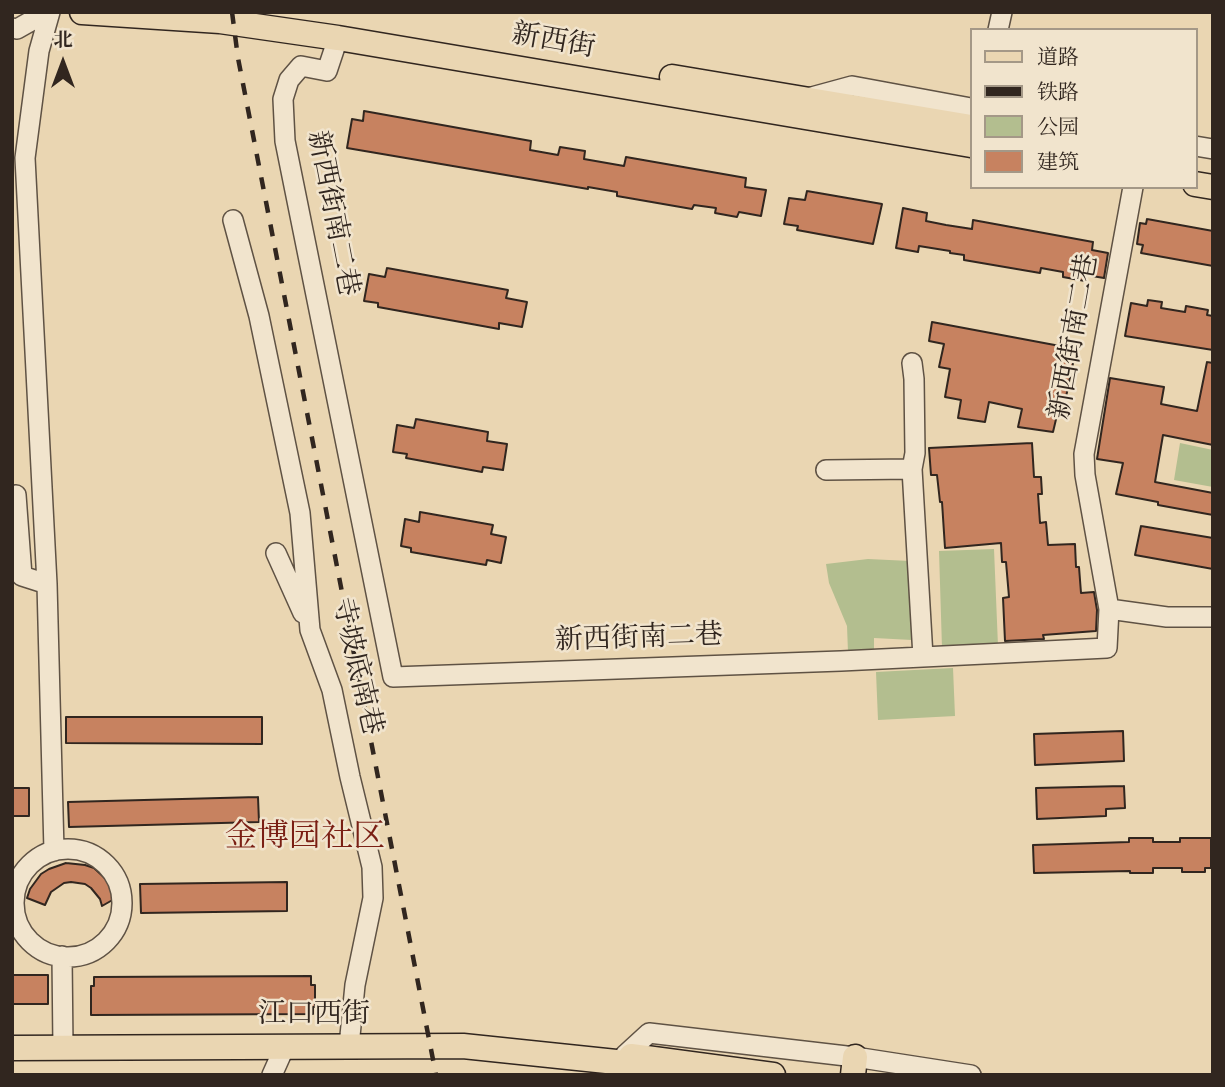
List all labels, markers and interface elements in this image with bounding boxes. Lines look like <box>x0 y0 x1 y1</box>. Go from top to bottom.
street label: 新西街 <box>509 20 597 68</box>
north arrow <box>28 28 98 98</box>
text: 北 <box>53 28 73 55</box>
legend <box>970 28 1197 189</box>
text: 道路 <box>1037 44 1079 74</box>
text: 铁路 <box>1037 79 1079 109</box>
text: 公园 <box>1037 114 1079 144</box>
street label: 新西街南二巷 <box>297 128 363 300</box>
text: 建筑 <box>1037 149 1079 179</box>
street label: 新西街南二巷 <box>1046 251 1108 423</box>
street label: 寺坡底南巷 <box>322 595 386 739</box>
street label: 新西街南二巷 <box>554 621 724 661</box>
district label: 金博园社区 <box>225 822 385 860</box>
street label: 江口西街 <box>258 1000 370 1034</box>

